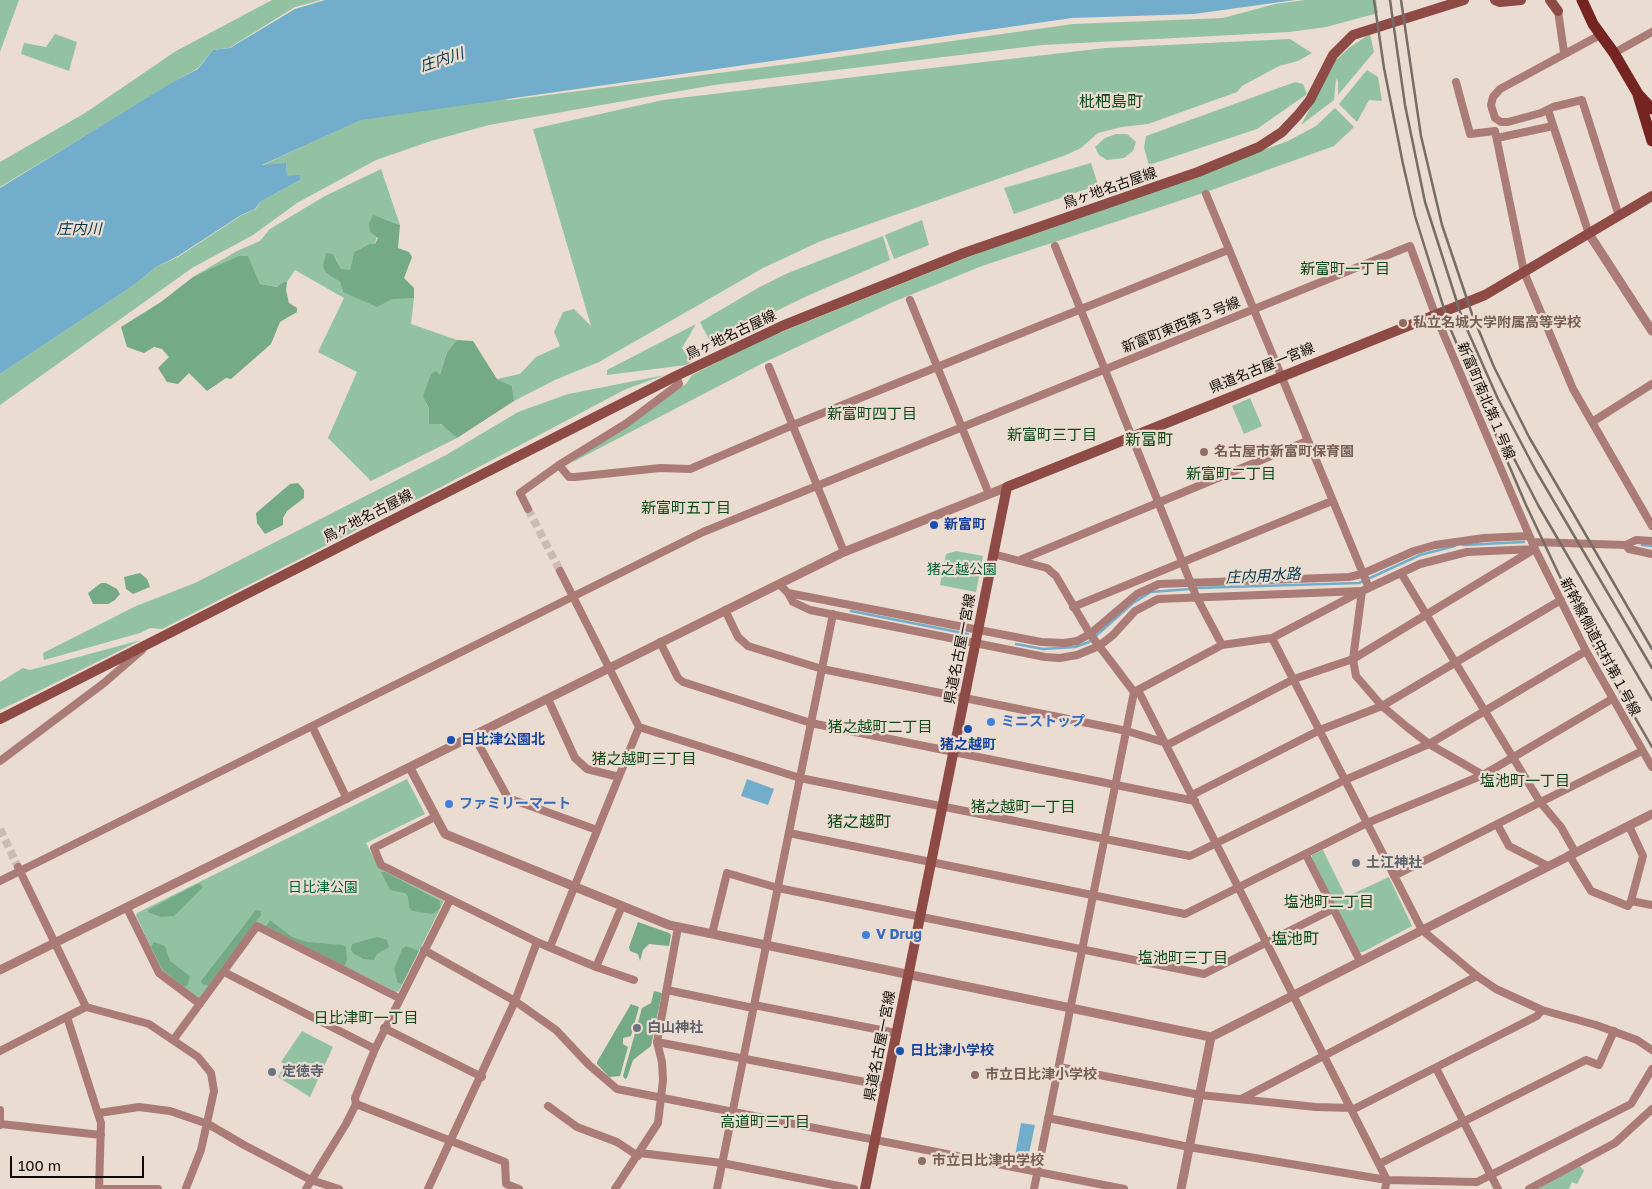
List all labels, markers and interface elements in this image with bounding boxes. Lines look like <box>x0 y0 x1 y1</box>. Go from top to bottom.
water label: 庄内川 <box>418 44 466 76</box>
district label: 枇杷島町 <box>1079 92 1143 112</box>
street label: 鳥ヶ地名古屋線 <box>1061 164 1159 212</box>
water label: 庄内川 <box>57 220 101 238</box>
district label: 新富町一丁目 <box>1300 260 1390 278</box>
street label: 新富町東西第３号線 <box>1119 294 1243 356</box>
street label: 鳥ヶ地名古屋線 <box>683 307 779 363</box>
place label: 私立名城大学附属高等学校 <box>1413 315 1581 331</box>
marker: 私立名城大学附属高等学校 <box>1397 317 1409 329</box>
street label: 県道名古屋一宮線 <box>1207 339 1317 397</box>
street label: 新富町南北第１号線 <box>1454 340 1518 462</box>
district label: 新富町四丁目 <box>827 405 917 423</box>
district label: 新富町三丁目 <box>1007 426 1097 444</box>
district label: 新富町 <box>1125 430 1173 450</box>
place label: 名古屋市新富町保育園 <box>1214 444 1354 460</box>
marker: 名古屋市新富町保育園 <box>1198 446 1210 458</box>
district label: 新富町二丁目 <box>1186 465 1276 483</box>
street label: 鳥ヶ地名古屋線 <box>321 486 415 546</box>
district label: 新富町五丁目 <box>641 499 731 517</box>
place label: 新富町 <box>944 517 986 533</box>
marker: 新富町 <box>928 519 940 531</box>
park label: 猪之越公園 <box>927 562 997 578</box>
water label: 庄内用水路 <box>1225 565 1301 587</box>
street label: 新幹線側道中村第１号線 <box>1556 575 1644 719</box>
street label: 県道名古屋一宮線 <box>941 592 979 706</box>
place label: ミニストップ <box>1001 714 1085 730</box>
marker: ミニストップ <box>985 716 997 728</box>
district label: 猪之越町二丁目 <box>828 718 932 736</box>
marker: 猪之越町 <box>962 723 974 735</box>
place label: 日比津公園北 <box>461 732 545 748</box>
marker: 日比津公園北 <box>445 734 457 746</box>
place label: 猪之越町 <box>940 737 996 753</box>
district label: 猪之越町三丁目 <box>592 750 696 768</box>
district label: 塩池町一丁目 <box>1480 772 1570 790</box>
place label: ファミリーマート <box>459 796 571 812</box>
marker: ファミリーマート <box>443 798 455 810</box>
district label: 猪之越町一丁目 <box>971 798 1075 816</box>
district label: 猪之越町 <box>827 812 891 832</box>
place label: 土江神社 <box>1366 855 1422 871</box>
marker: 土江神社 <box>1350 857 1362 869</box>
park label: 日比津公園 <box>288 880 358 896</box>
district label: 塩池町二丁目 <box>1284 893 1374 911</box>
place label: V Drug <box>876 927 922 943</box>
marker: V Drug <box>860 929 872 941</box>
district label: 塩池町 <box>1271 929 1319 949</box>
district label: 塩池町三丁目 <box>1138 949 1228 967</box>
street label: 県道名古屋一宮線 <box>861 989 899 1103</box>
district label: 日比津町一丁目 <box>314 1009 418 1027</box>
place label: 白山神社 <box>647 1020 703 1036</box>
marker: 白山神社 <box>631 1022 643 1034</box>
place label: 日比津小学校 <box>910 1043 994 1059</box>
marker: 日比津小学校 <box>894 1045 906 1057</box>
place label: 定徳寺 <box>282 1064 324 1080</box>
marker: 定徳寺 <box>266 1066 278 1078</box>
place label: 市立日比津小学校 <box>985 1067 1097 1083</box>
marker: 市立日比津小学校 <box>969 1069 981 1081</box>
district label: 高道町三丁目 <box>720 1113 810 1131</box>
scale bar <box>12 1146 146 1178</box>
place label: 市立日比津中学校 <box>932 1153 1044 1169</box>
marker: 市立日比津中学校 <box>916 1155 928 1167</box>
text: 100 m <box>18 1156 61 1174</box>

